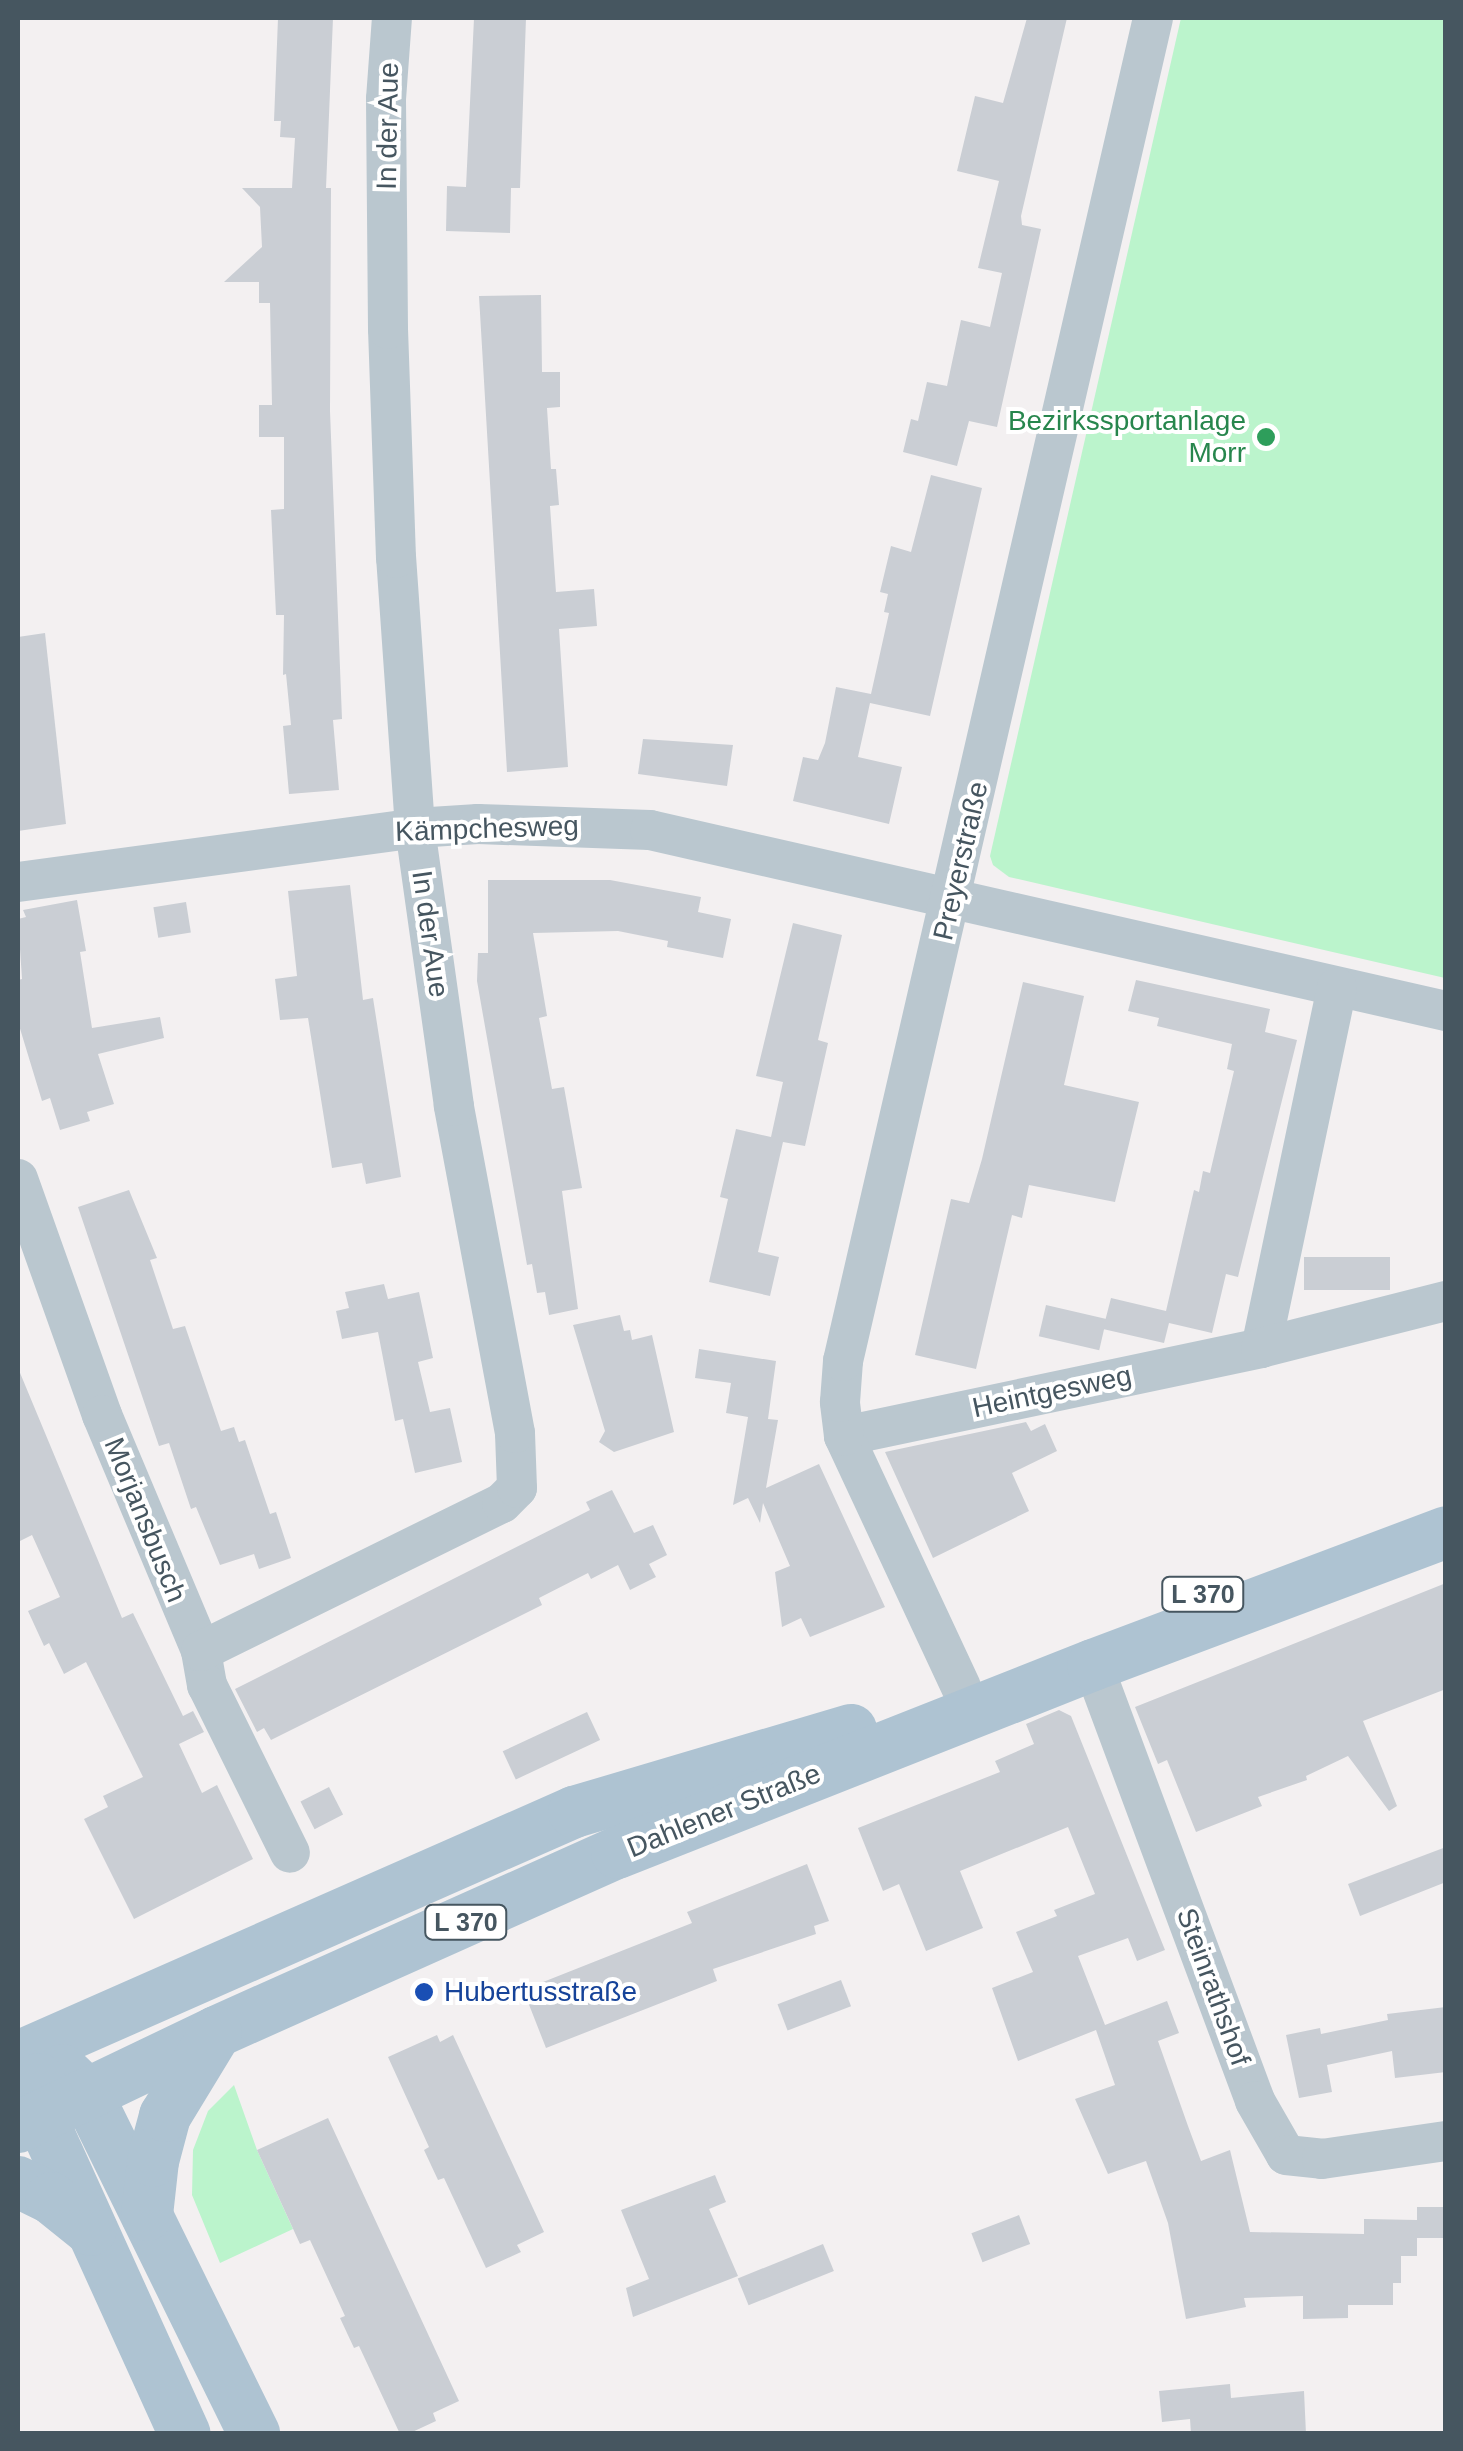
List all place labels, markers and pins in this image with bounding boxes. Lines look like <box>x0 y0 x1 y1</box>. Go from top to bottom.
place label: Bezirkssportanlage Morr <box>1008 404 1246 470</box>
marker: Bezirkssportanlage Morr <box>1255 426 1277 448</box>
place label: Hubertusstraße <box>444 1975 637 2009</box>
marker: Hubertusstraße <box>413 1981 435 2003</box>

